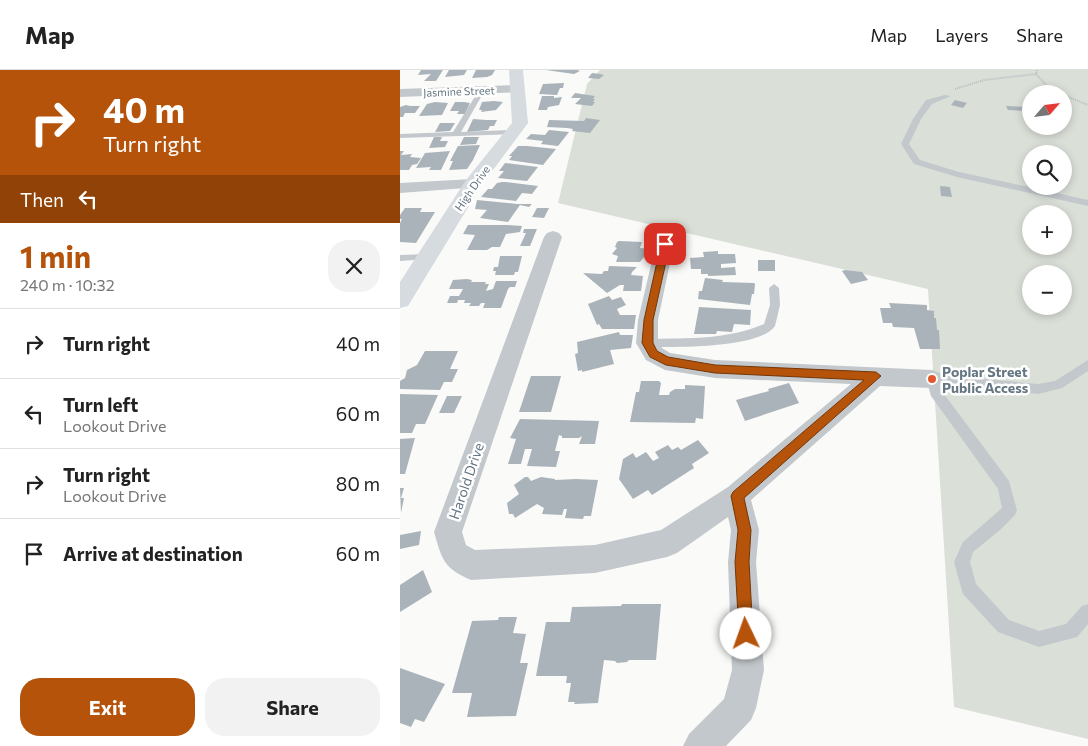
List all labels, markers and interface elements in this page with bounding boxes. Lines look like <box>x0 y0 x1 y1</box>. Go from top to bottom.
text: Map <box>25 20 75 49</box>
text: Map <box>870 24 907 46</box>
text: Layers <box>935 24 988 46</box>
text: Share <box>1016 24 1063 46</box>
street label: Jasmine Street <box>423 83 496 100</box>
north arrow <box>1022 85 1072 135</box>
map controls <box>1022 85 1072 315</box>
text: 40 m <box>103 87 185 130</box>
icon: right <box>20 90 85 155</box>
text: Turn right <box>103 130 201 157</box>
button: search <box>1022 145 1072 195</box>
street label: High Drive <box>452 163 492 213</box>
icon: left <box>74 185 102 213</box>
text: Then <box>20 188 64 211</box>
button: + <box>1022 205 1072 255</box>
pin <box>644 223 686 265</box>
icon: arrive <box>651 230 679 258</box>
text: 1 min <box>20 237 91 274</box>
button: close <box>328 240 380 292</box>
button: − <box>1022 265 1072 315</box>
text: 240 m · 10:32 <box>20 275 115 294</box>
icon: right <box>20 330 48 358</box>
text: Turn right <box>63 332 150 355</box>
text: 40 m <box>336 332 380 355</box>
place label: Poplar Street Public Access <box>942 363 1029 396</box>
marker: Poplar Street Public Access <box>926 373 938 385</box>
text: Turn left <box>63 393 138 416</box>
icon: left <box>20 400 48 428</box>
text: 60 m <box>336 402 380 425</box>
text: Lookout Drive <box>63 416 166 435</box>
street label: Harold Drive <box>445 441 487 521</box>
text: Turn right <box>63 463 150 486</box>
icon: right <box>20 470 48 498</box>
text: 80 m <box>336 472 380 495</box>
text: Lookout Drive <box>63 486 166 505</box>
icon: arrive <box>20 540 48 568</box>
text: Arrive at destination <box>63 542 243 565</box>
text: 60 m <box>336 542 380 565</box>
position arrow <box>719 607 771 659</box>
button: Exit <box>20 678 195 736</box>
button: Share <box>205 678 380 736</box>

